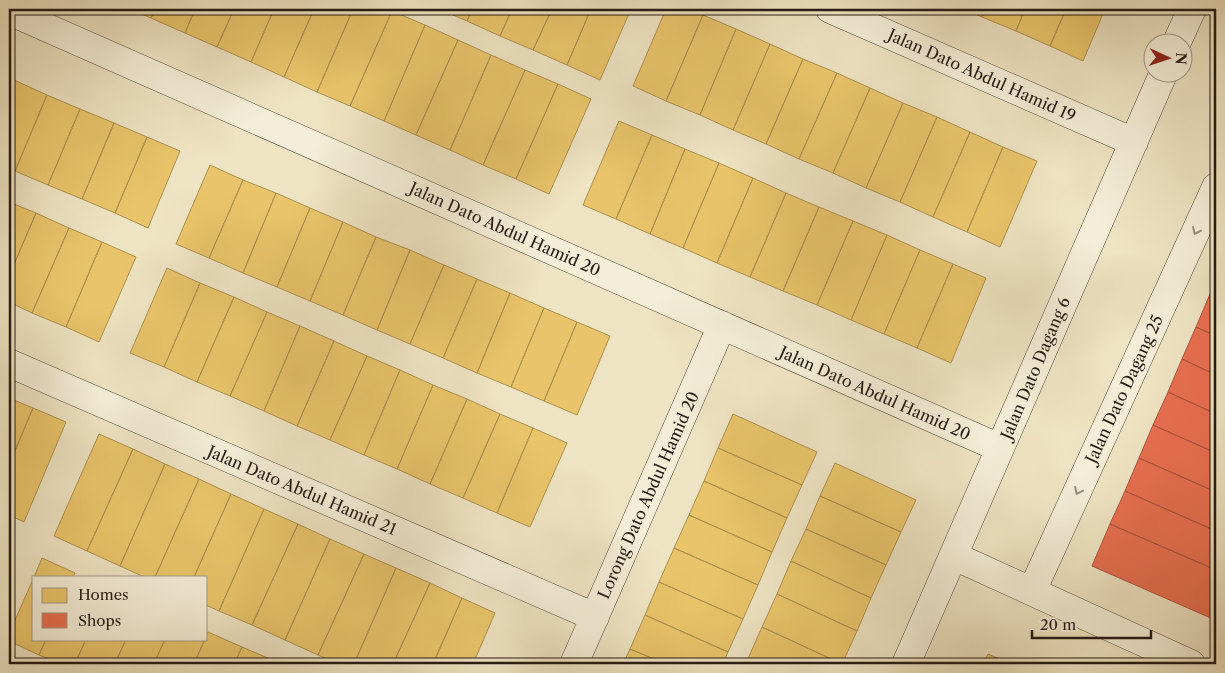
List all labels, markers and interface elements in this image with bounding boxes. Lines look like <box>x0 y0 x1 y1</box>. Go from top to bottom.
street label: Jalan Dato Abdul Hamid 19 <box>882 23 1079 126</box>
north arrow <box>1142 32 1192 82</box>
text: N <box>1172 52 1190 65</box>
street label: Jalan Dato Abdul Hamid 20 <box>404 177 604 280</box>
one-way arrow <box>1192 226 1202 235</box>
street label: Jalan Dato Dagang 6 <box>995 294 1074 445</box>
street label: Jalan Dato Dagang 25 <box>1080 312 1167 469</box>
street label: Jalan Dato Abdul Hamid 20 <box>774 341 974 444</box>
street label: Lorong Dato Abdul Hamid 20 <box>593 388 703 602</box>
street label: Jalan Dato Abdul Hamid 21 <box>202 440 400 539</box>
one-way arrow <box>1074 485 1084 494</box>
legend <box>32 576 208 640</box>
text: Homes <box>78 585 129 604</box>
scale bar <box>1032 608 1151 640</box>
text: Shops <box>78 611 121 630</box>
text: 20 m <box>1040 615 1076 634</box>

